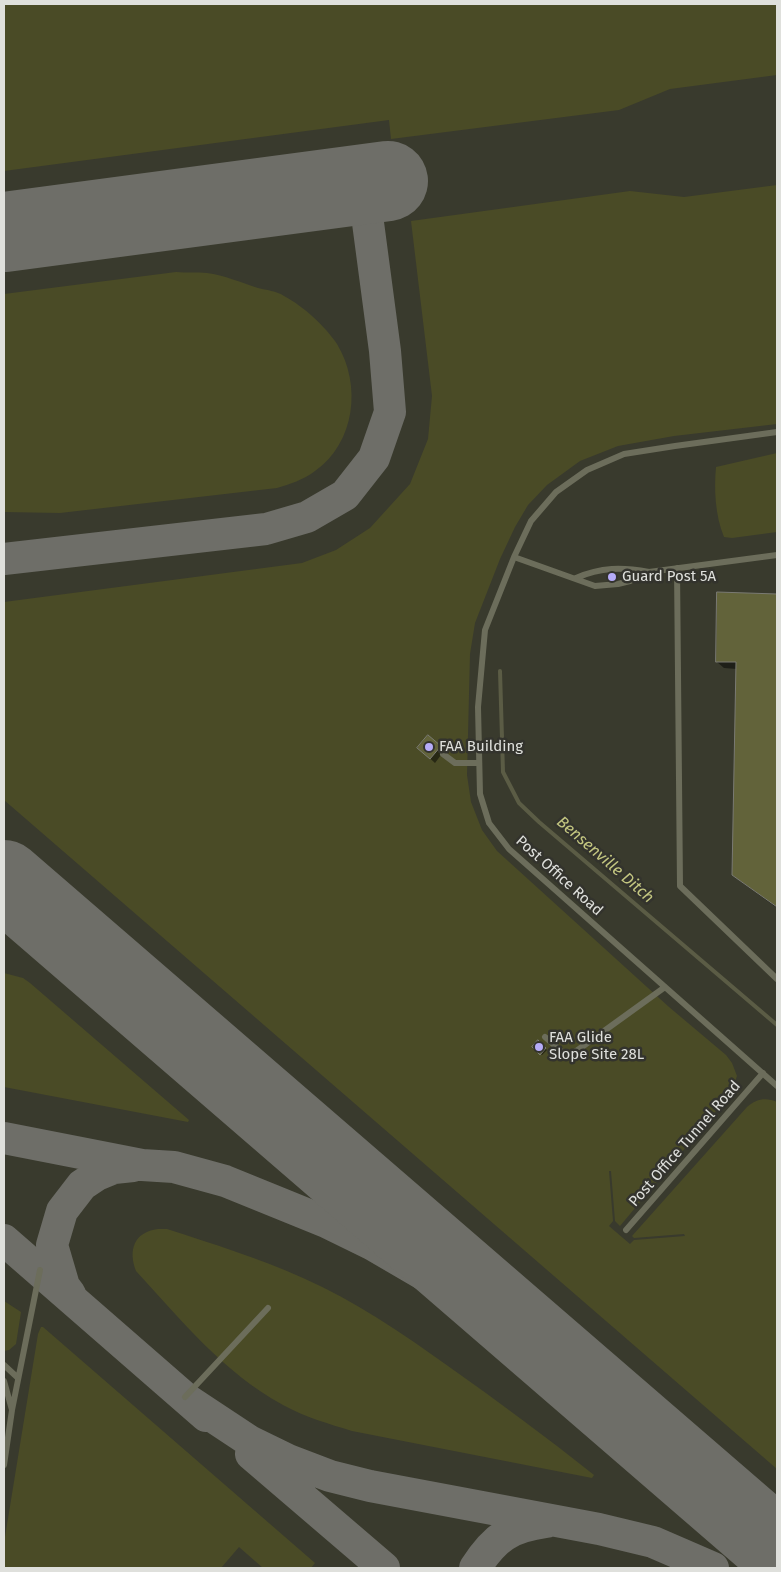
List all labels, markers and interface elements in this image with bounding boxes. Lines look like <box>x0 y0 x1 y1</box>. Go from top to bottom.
place label: Guard Post 5A <box>622 568 716 586</box>
marker: Guard Post 5A <box>606 571 618 583</box>
place label: FAA Building <box>439 738 523 756</box>
marker: FAA Building <box>423 741 435 753</box>
water label: Bensenville Ditch <box>552 813 658 907</box>
street label: Post Office Road <box>512 832 606 920</box>
place label: FAA Glide Slope Site 28L <box>549 1029 644 1064</box>
marker: FAA Glide Slope Site 28L <box>533 1041 545 1053</box>
street label: Post Office Tunnel Road <box>625 1077 745 1211</box>

